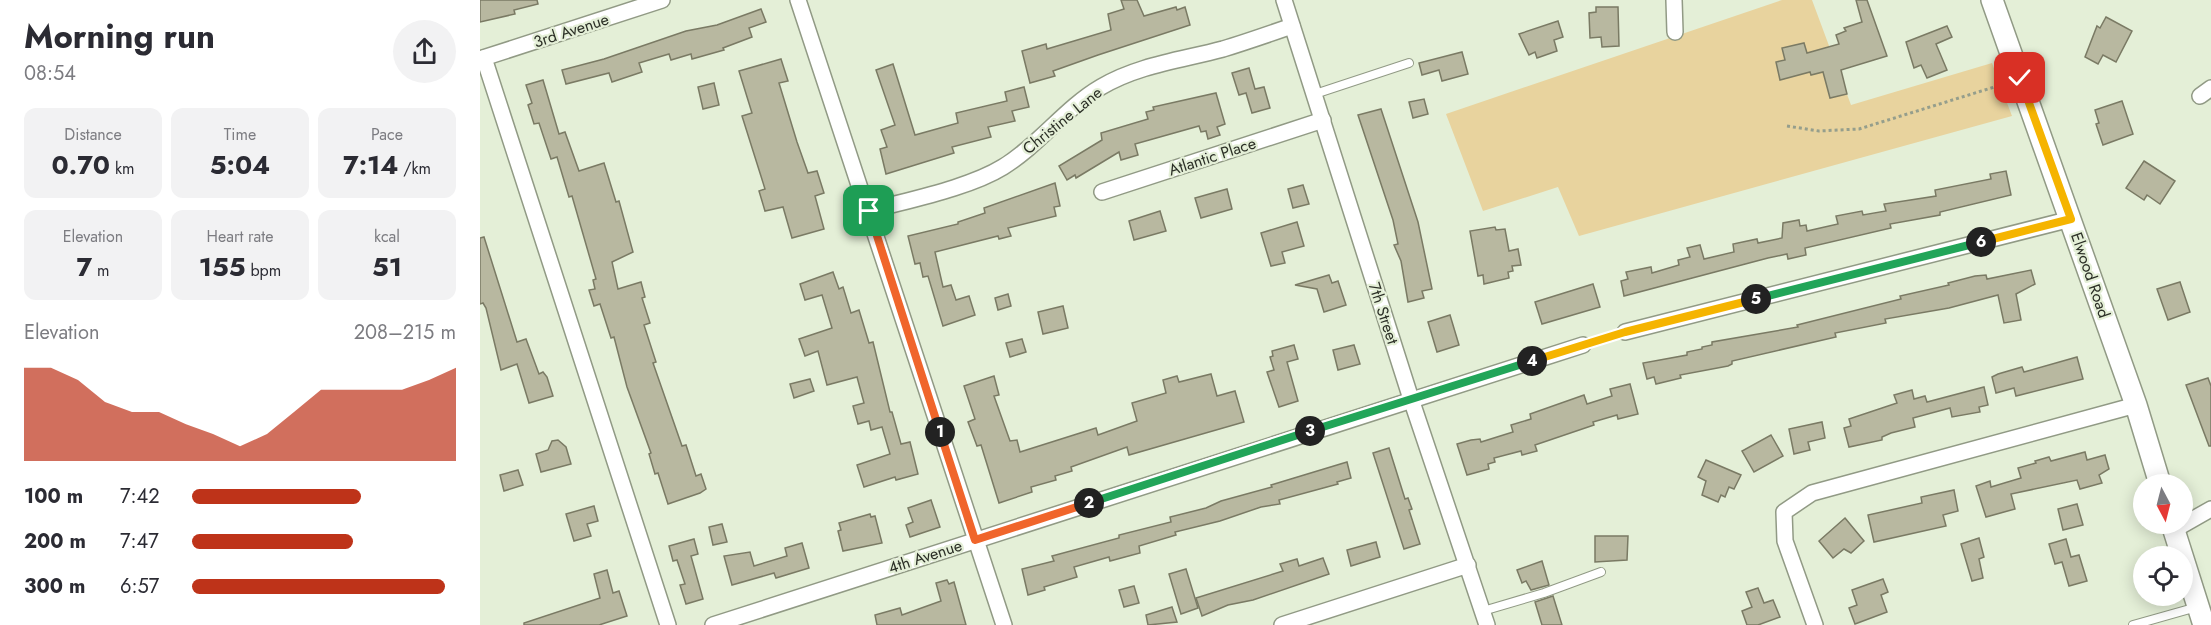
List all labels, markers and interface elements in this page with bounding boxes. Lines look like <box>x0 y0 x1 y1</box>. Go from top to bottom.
street label: 3rd Avenue <box>531 7 612 53</box>
text: Morning run <box>24 13 215 60</box>
button: share <box>393 20 456 83</box>
pin <box>1994 52 2045 103</box>
text: 08:54 <box>24 59 76 88</box>
icon: check <box>2003 61 2036 94</box>
street label: Christine Lane <box>1018 81 1107 160</box>
text: Distance <box>64 123 122 146</box>
text: Time <box>224 123 256 146</box>
text: Pace <box>371 123 403 146</box>
street label: Atlantic Place <box>1165 132 1259 181</box>
text: 0.70 <box>52 146 110 184</box>
text: 5:04 <box>210 146 270 184</box>
text: 7:14 <box>343 146 398 184</box>
text: km <box>110 157 134 180</box>
text: /km <box>398 157 431 180</box>
pin <box>843 185 894 236</box>
icon: arrive <box>852 194 885 227</box>
text: Elevation <box>63 225 123 248</box>
text: Heart rate <box>207 225 273 248</box>
text: kcal <box>374 225 400 248</box>
pin: 6 <box>1966 227 1996 257</box>
street label: Elwood Road <box>2065 229 2116 321</box>
text: 6 <box>1976 230 1986 253</box>
text: 7 <box>77 248 92 286</box>
text: 155 <box>199 248 246 286</box>
text: 51 <box>372 248 402 286</box>
text: m <box>92 259 109 282</box>
text: bpm <box>246 259 281 282</box>
street label: 7th Street <box>1363 279 1404 347</box>
pin: 5 <box>1741 284 1771 314</box>
text: 5 <box>1751 287 1761 310</box>
text: Elevation <box>24 318 99 347</box>
text: 208–215 m <box>354 318 456 347</box>
pin: 4 <box>1517 346 1547 376</box>
text: 4 <box>1526 349 1538 372</box>
pin: 3 <box>1295 416 1325 446</box>
pin: 1 <box>925 417 955 447</box>
text: 3 <box>1305 419 1315 442</box>
text: 1 <box>936 420 944 443</box>
north arrow <box>2133 474 2193 534</box>
map controls <box>2133 474 2193 606</box>
text: 100 m <box>24 482 83 511</box>
text: 7:42 <box>120 482 160 511</box>
pin: 2 <box>1074 488 1104 518</box>
text: 2 <box>1084 491 1094 514</box>
text: 200 m <box>24 527 86 556</box>
text: 7:47 <box>120 527 159 556</box>
street label: 4th Avenue <box>885 534 965 579</box>
button: locate <box>2133 546 2193 606</box>
text: 300 m <box>24 572 85 601</box>
text: 6:57 <box>120 572 159 601</box>

